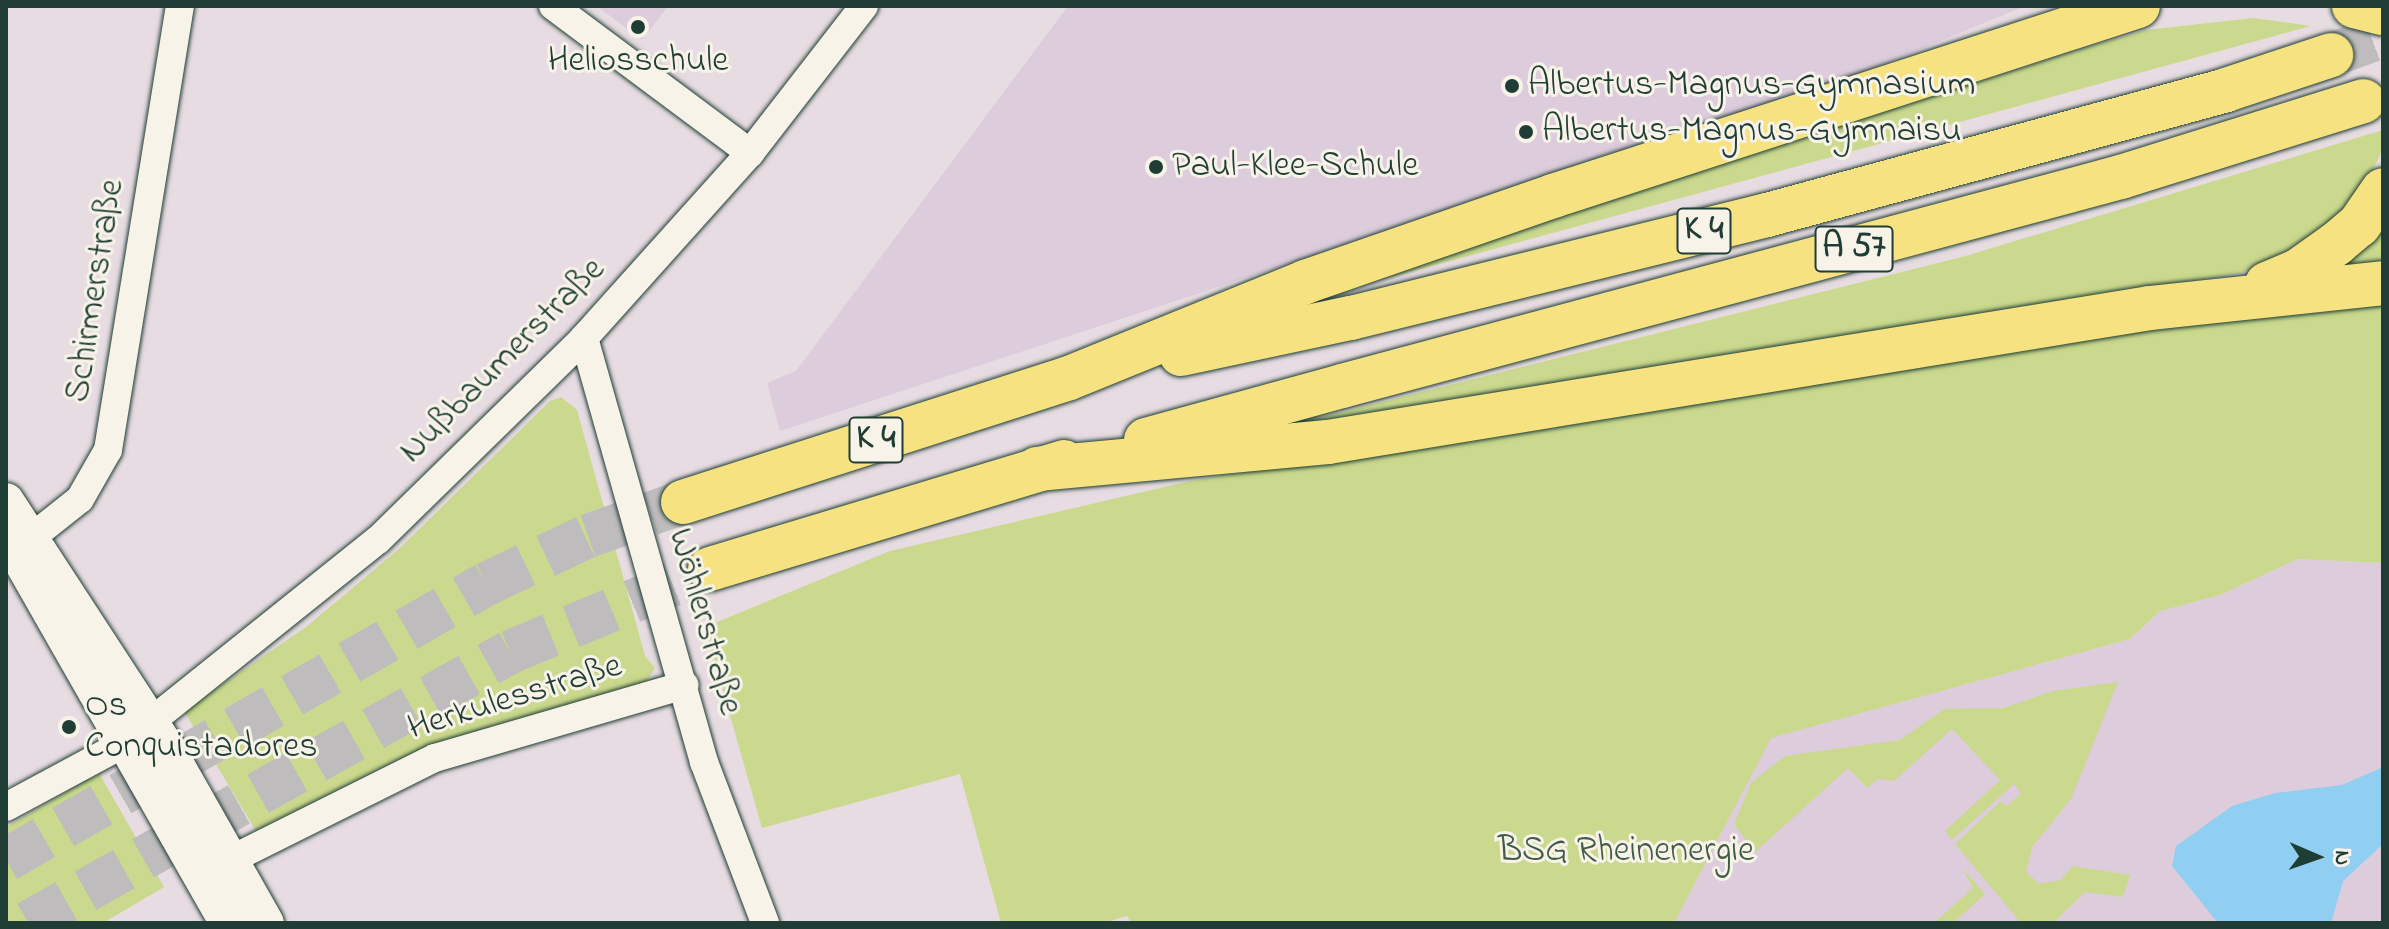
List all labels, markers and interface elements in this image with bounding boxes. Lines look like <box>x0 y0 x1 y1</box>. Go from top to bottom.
marker: Heliosschule <box>629 18 647 36</box>
place label: Heliosschule <box>548 40 728 84</box>
place label: Albertus-Magnus-Gymnasium <box>1528 64 1975 108</box>
marker: Albertus-Magnus-Gymnasium <box>1503 77 1521 95</box>
place label: Albertus-Magnus-Gymnaisu <box>1542 110 1961 154</box>
marker: Albertus-Magnus-Gymnaisu <box>1517 123 1535 141</box>
place label: Paul-Klee-Schule <box>1172 145 1418 189</box>
marker: Paul-Klee-Schule <box>1147 158 1165 176</box>
street label: Schirmerstraße <box>57 176 135 406</box>
road number: K 4 <box>1676 201 1732 261</box>
road number: A 57 <box>1814 219 1894 279</box>
street label: Nußbaumerstraße <box>391 249 615 473</box>
road number: K 4 <box>848 410 904 470</box>
street label: Wöhlerstraße <box>657 524 751 720</box>
street label: Herkulesstraße <box>403 645 627 751</box>
place label: Os Conquistadores <box>85 684 318 769</box>
marker: Os Conquistadores <box>60 718 78 736</box>
north arrow <box>2277 817 2357 897</box>
park label: BSG Rheinenergie <box>1498 830 1754 874</box>
text: N <box>2325 850 2357 866</box>

